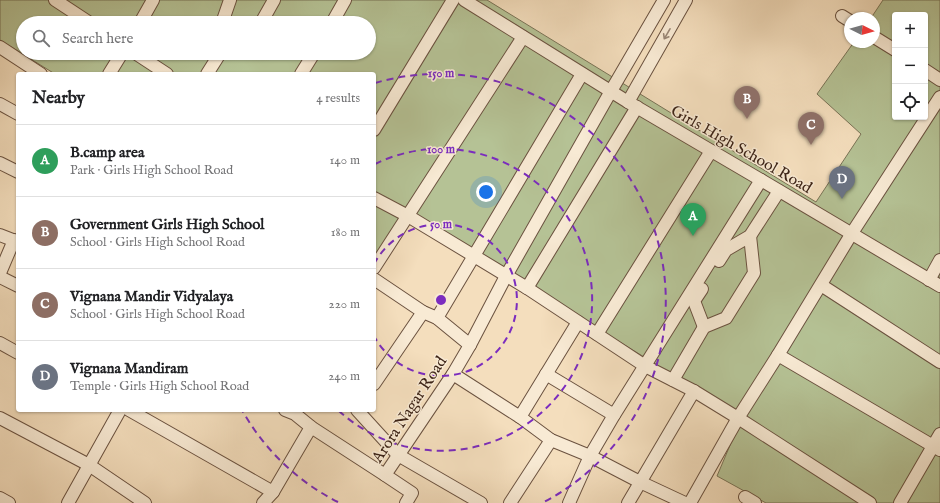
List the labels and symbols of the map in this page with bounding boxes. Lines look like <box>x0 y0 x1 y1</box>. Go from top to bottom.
north arrow <box>844 12 880 48</box>
one-way arrow <box>663 28 671 40</box>
text: 150 m <box>428 66 455 81</box>
pin: B <box>734 86 760 119</box>
street label: Girls High School Road <box>667 101 816 199</box>
pin: C <box>798 112 824 145</box>
text: 100 m <box>427 142 456 157</box>
pin: D <box>829 166 855 199</box>
your location <box>476 182 496 202</box>
pin: A <box>680 203 706 236</box>
text: 50 m <box>430 217 453 232</box>
centre of rings <box>434 293 448 307</box>
street label: Arora Nagar Road <box>368 353 452 468</box>

